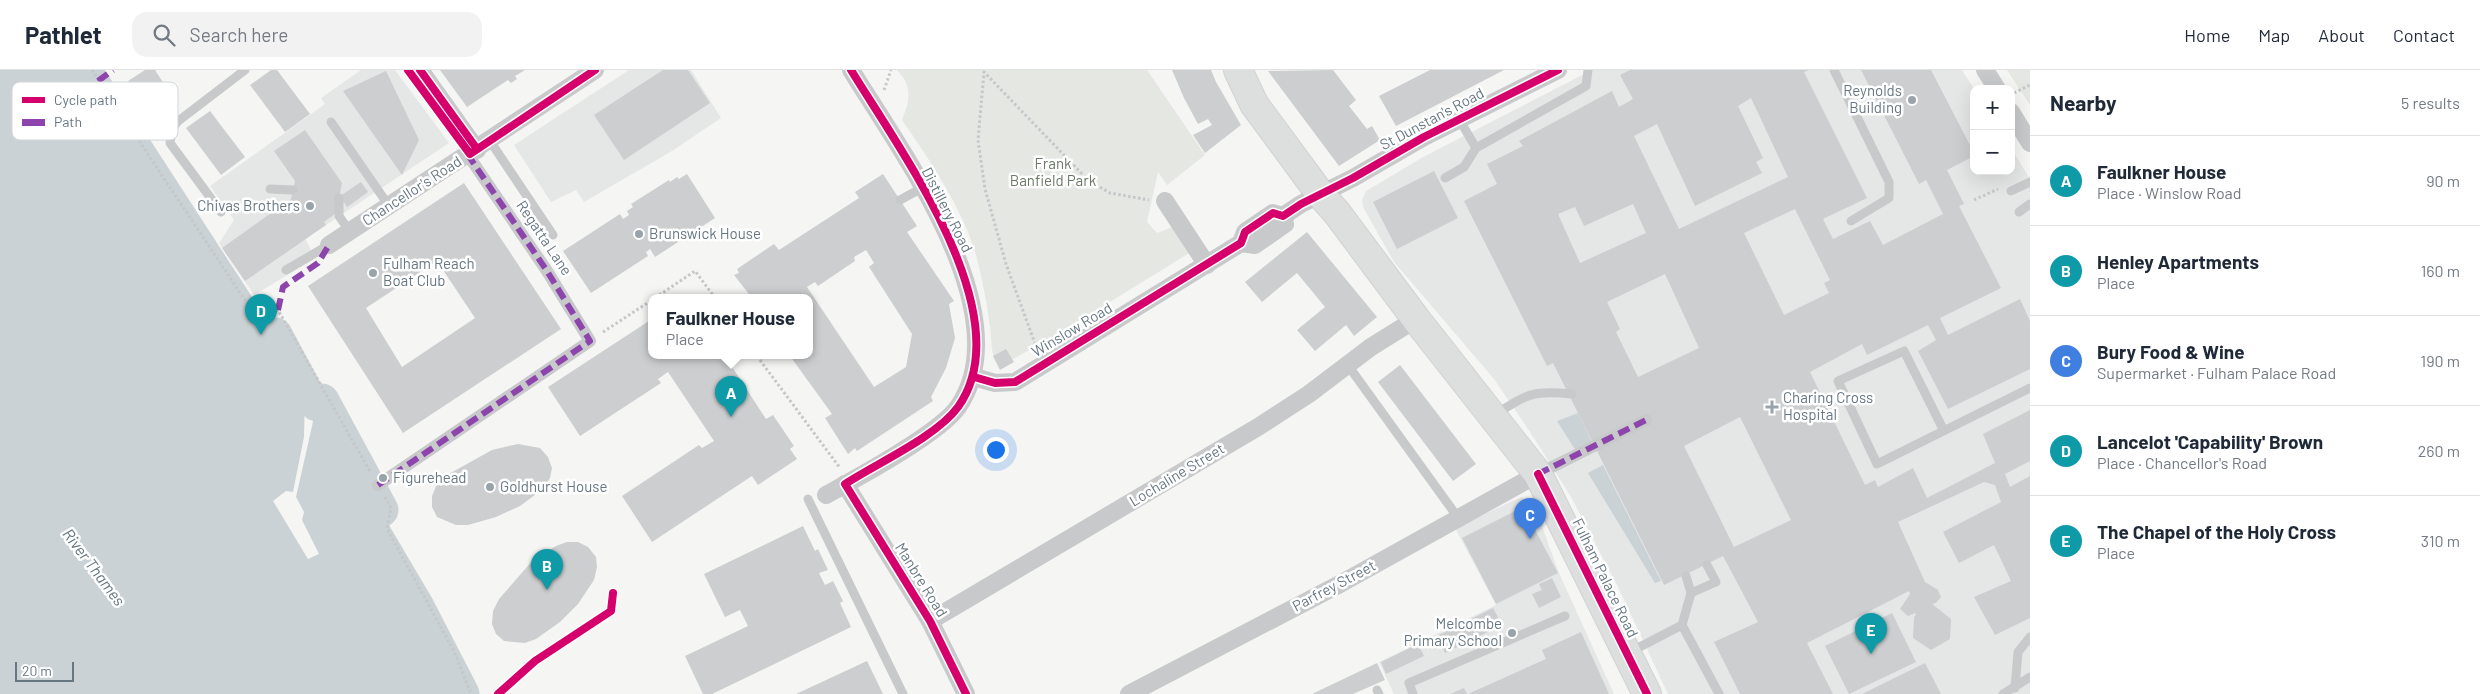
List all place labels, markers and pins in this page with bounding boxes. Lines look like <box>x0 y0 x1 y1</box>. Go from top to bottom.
place label: Reynolds Building <box>1843 81 1902 116</box>
marker: Reynolds Building <box>1906 94 1918 106</box>
place label: Chivas Brothers <box>197 196 300 214</box>
marker: Chivas Brothers <box>304 200 316 212</box>
place label: Brunswick House <box>649 224 761 242</box>
marker: Brunswick House <box>633 228 645 240</box>
place label: Fulham Reach Boat Club <box>383 254 475 289</box>
marker: Fulham Reach Boat Club <box>367 267 379 279</box>
pin: D <box>245 294 277 335</box>
pin: A <box>715 376 747 417</box>
place label: Charing Cross Hospital <box>1783 388 1873 423</box>
marker: Charing Cross Hospital <box>1765 400 1779 414</box>
place label: Figurehead <box>393 468 467 486</box>
marker: Figurehead <box>377 472 389 484</box>
place label: Goldhurst House <box>500 477 607 495</box>
marker: Goldhurst House <box>484 481 496 493</box>
pin: C <box>1514 498 1546 539</box>
pin: B <box>531 549 563 590</box>
pin: E <box>1855 613 1887 654</box>
place label: Melcombe Primary School <box>1404 614 1502 649</box>
marker: Melcombe Primary School <box>1506 627 1518 639</box>

